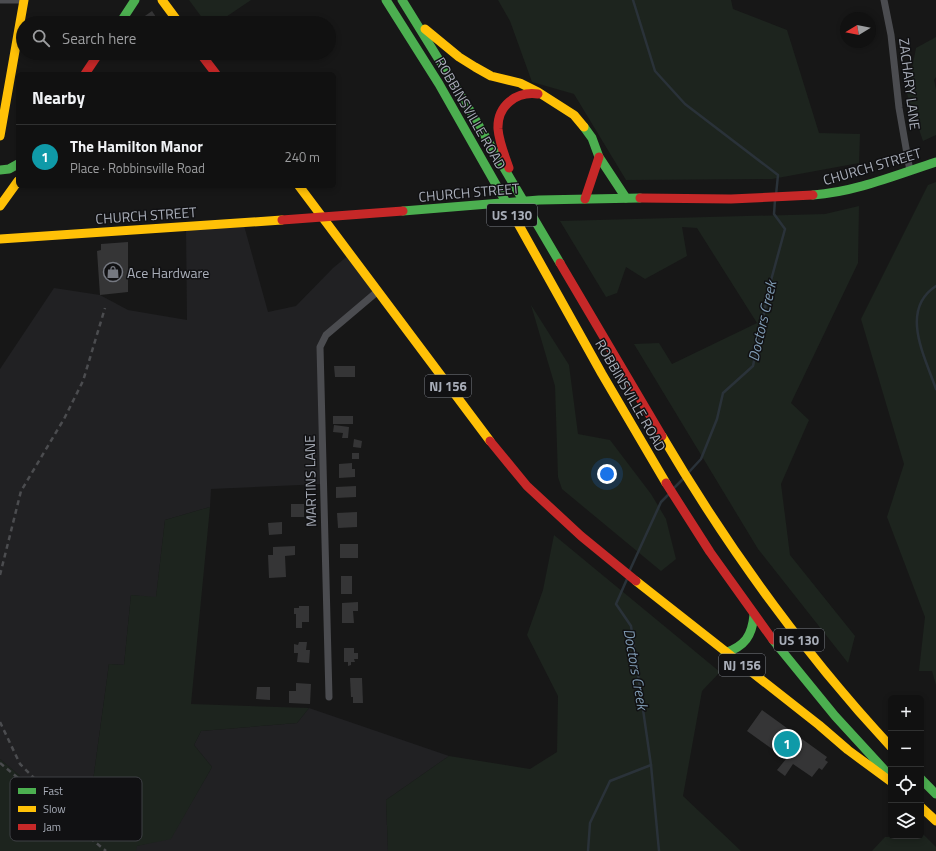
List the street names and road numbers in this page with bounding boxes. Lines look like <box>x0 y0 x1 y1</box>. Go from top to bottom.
street label: ZACHARY LANE <box>894 37 926 131</box>
street label: ROBBINSVILLE ROAD <box>430 53 512 173</box>
street label: CHURCH STREET <box>820 142 924 190</box>
street label: CHURCH STREET <box>418 177 521 207</box>
street label: CHURCH STREET <box>95 201 198 229</box>
road number: US 130 <box>487 204 537 226</box>
street label: ROBBINSVILLE ROAD <box>590 335 672 455</box>
road number: NJ 156 <box>425 375 471 397</box>
street label: MARTINS LANE <box>299 435 321 527</box>
road number: US 130 <box>774 629 824 651</box>
road number: NJ 156 <box>719 654 765 676</box>

